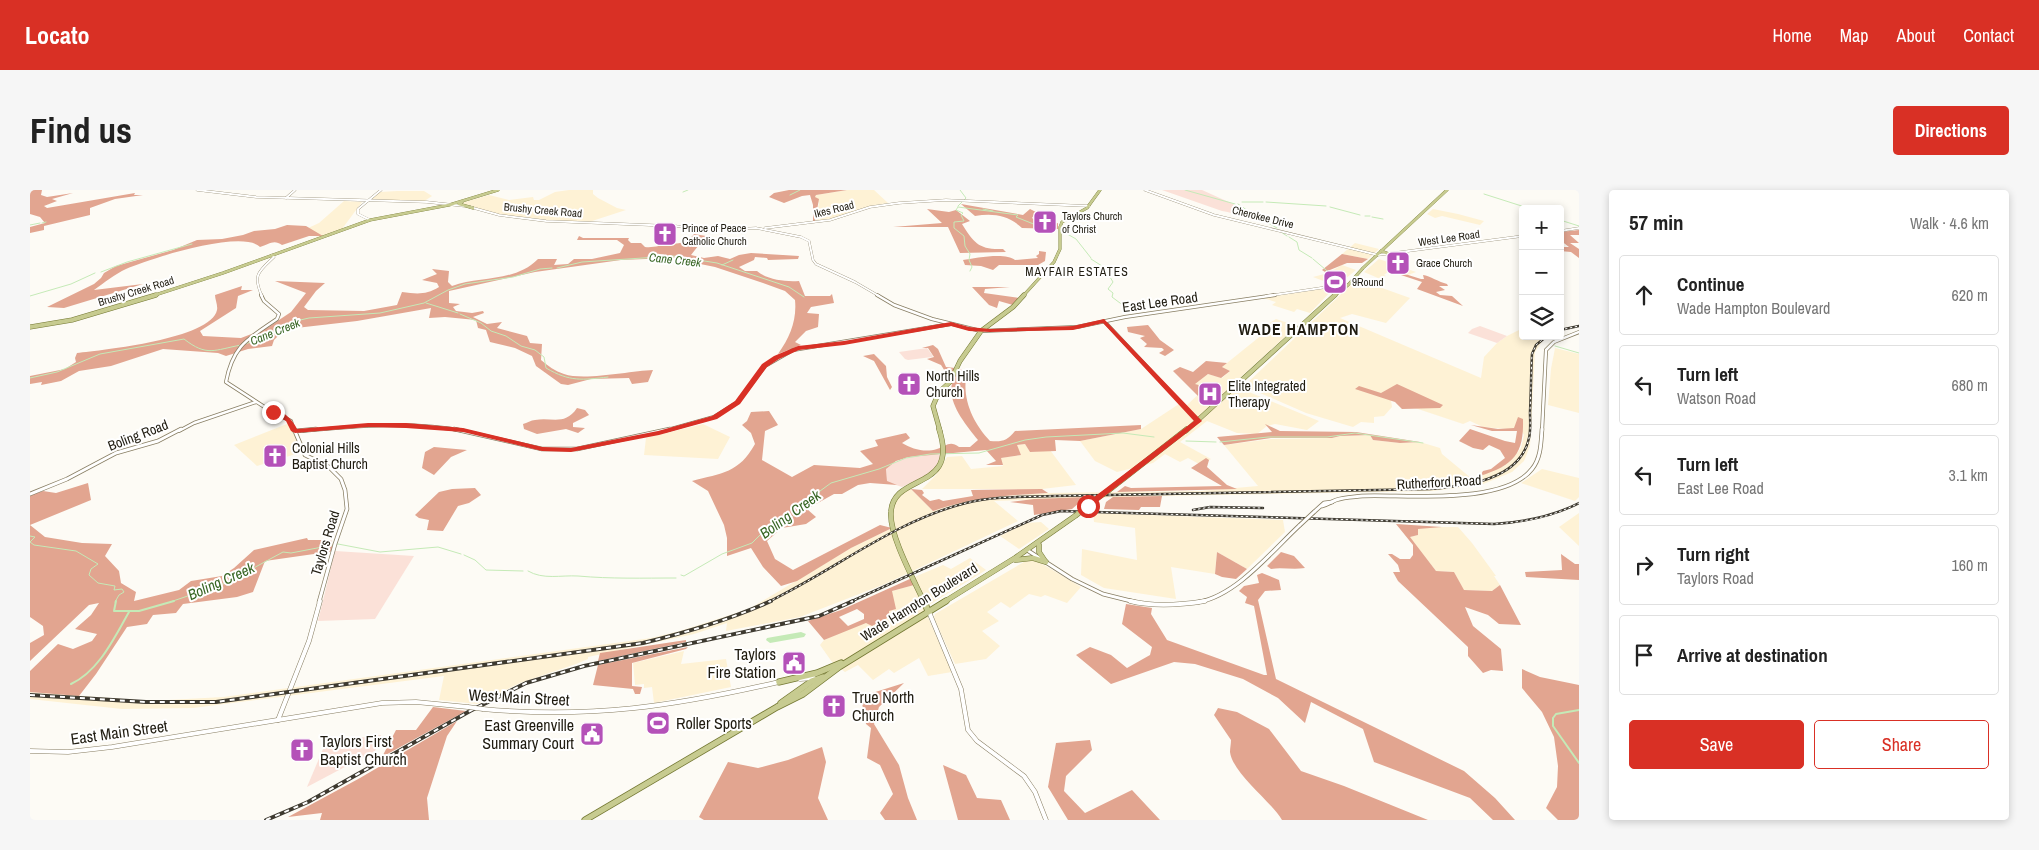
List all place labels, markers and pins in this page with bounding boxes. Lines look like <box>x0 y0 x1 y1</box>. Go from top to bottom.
church icon: Taylors Church of Christ <box>1032 209 1058 235</box>
place label: Taylors Church of Christ <box>1062 209 1122 236</box>
church icon: Prince of Peace Catholic Church <box>652 221 678 247</box>
place label: Prince of Peace Catholic Church <box>682 221 747 248</box>
church icon: Grace Church <box>1385 250 1411 276</box>
place label: Grace Church <box>1416 256 1472 270</box>
sports icon: 9Round <box>1322 269 1348 295</box>
place label: 9Round <box>1352 275 1384 289</box>
place label: North Hills Church <box>926 367 980 401</box>
church icon: North Hills Church <box>896 371 922 397</box>
place label: Elite Integrated Therapy <box>1228 377 1306 411</box>
hospital icon: Elite Integrated Therapy <box>1197 381 1223 407</box>
place label: Colonial Hills Baptist Church <box>292 439 368 473</box>
church icon: Colonial Hills Baptist Church <box>262 443 288 469</box>
place label: Taylors Fire Station <box>707 643 776 683</box>
public building icon: Taylors Fire Station <box>781 650 807 676</box>
place label: True North Church <box>852 686 914 726</box>
church icon: True North Church <box>821 693 847 719</box>
sports icon: Roller Sports <box>645 710 671 736</box>
place label: Roller Sports <box>676 712 752 734</box>
place label: East Greenville Summary Court <box>482 714 574 754</box>
public building icon: East Greenville Summary Court <box>579 721 605 747</box>
place label: Taylors First Baptist Church <box>320 730 407 770</box>
church icon: Taylors First Baptist Church <box>289 737 315 763</box>

